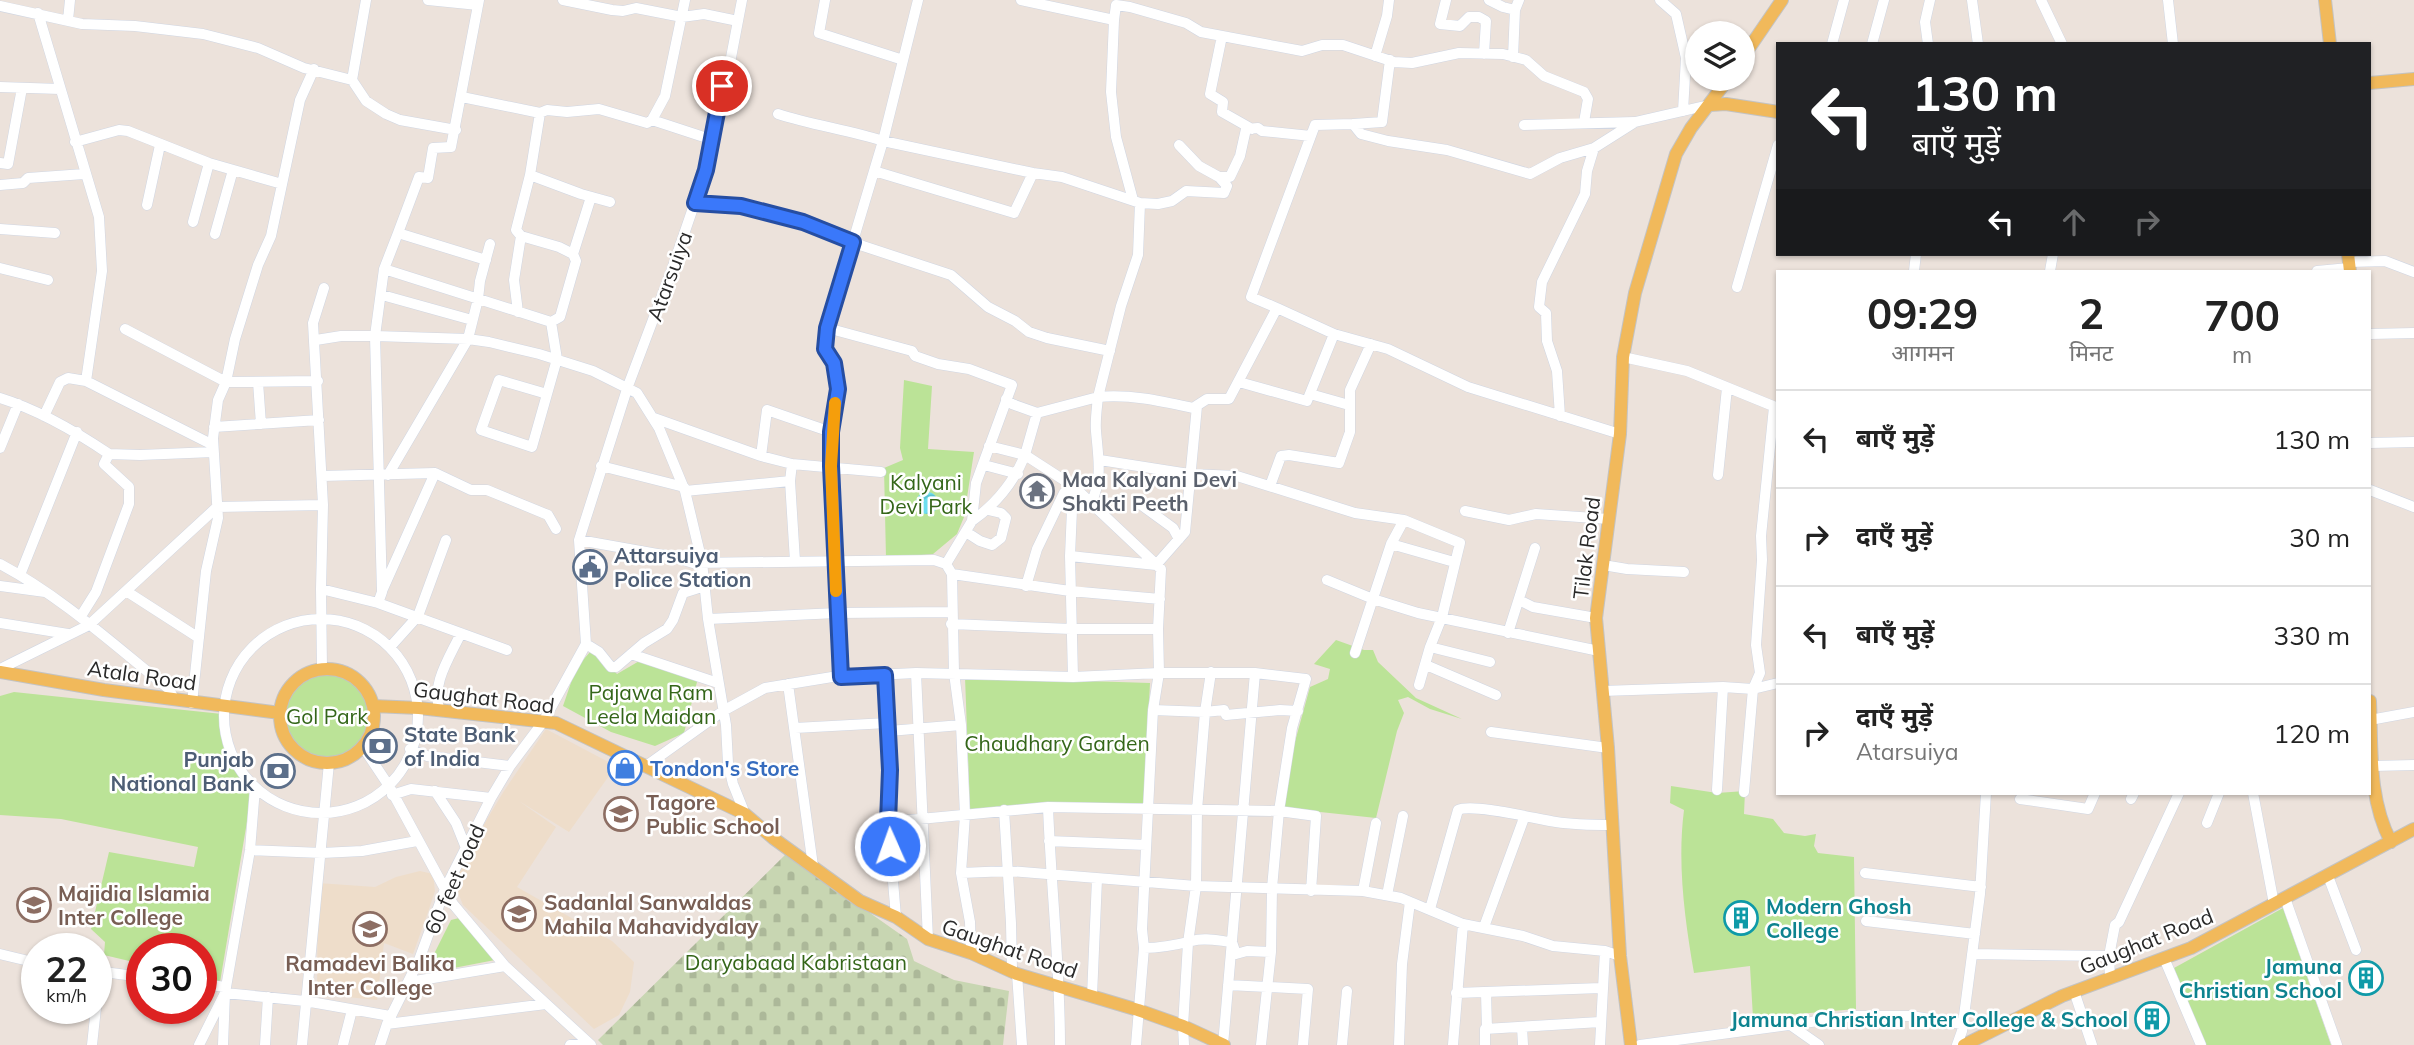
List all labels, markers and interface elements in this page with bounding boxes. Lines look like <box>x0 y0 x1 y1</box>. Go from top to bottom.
map controls <box>1685 21 1755 91</box>
button: layers <box>1685 21 1755 91</box>
pin <box>692 56 752 116</box>
text: 130 m <box>1912 62 2058 123</box>
icon: arrive <box>703 67 741 105</box>
icon: left <box>1797 70 1888 161</box>
text: बाएँ मुड़ें <box>1912 123 2001 163</box>
icon: left <box>1982 203 2020 241</box>
icon: ahead <box>2055 203 2093 241</box>
icon: right <box>2128 203 2166 241</box>
street label: Atarsuiya <box>641 228 697 324</box>
text: 09:29 <box>1867 287 1978 340</box>
text: 2 <box>2079 287 2104 340</box>
text: 700 <box>2204 289 2280 342</box>
text: आगमन <box>1891 338 1954 367</box>
text: मिनट <box>2069 338 2113 367</box>
text: m <box>2232 340 2252 369</box>
icon: left <box>1797 420 1835 458</box>
text: बाएँ मुड़ें <box>1856 421 1934 454</box>
text: 130 m <box>2274 423 2350 456</box>
place label: Maa Kalyani Devi Shakti Peeth <box>1062 466 1237 516</box>
park label: Kalyani Devi Park <box>880 469 973 519</box>
temple icon: Maa Kalyani Devi Shakti Peeth <box>1018 472 1056 510</box>
street label: Tilak Road <box>1567 495 1605 601</box>
icon: right <box>1797 518 1835 556</box>
text: दाएँ मुड़ें <box>1856 519 1933 552</box>
text: 30 m <box>2289 521 2350 554</box>
place label: Attarsuiya Police Station <box>614 542 751 592</box>
public building icon: Attarsuiya Police Station <box>571 548 609 586</box>
icon: left <box>1797 616 1835 654</box>
text: बाएँ मुड़ें <box>1856 617 1934 650</box>
text: 330 m <box>2274 619 2350 652</box>
street label: Atala Road <box>86 654 198 696</box>
street label: Gaughat Road <box>412 675 556 719</box>
park label: Pajawa Ram Leela Maidan <box>586 679 716 729</box>
text: दाएँ मुड़ें <box>1856 700 1933 733</box>
park label: Gol Park <box>286 703 368 729</box>
icon: right <box>1797 714 1835 752</box>
text: 120 m <box>2274 717 2350 750</box>
place label: State Bank of India <box>404 721 516 771</box>
bank icon: State Bank of India <box>361 727 399 765</box>
park label: Chaudhary Garden <box>964 730 1150 756</box>
text: Atarsuiya <box>1856 737 1959 766</box>
place label: Punjab National Bank <box>111 746 254 796</box>
shop icon: Tondon's Store <box>606 749 644 787</box>
bank icon: Punjab National Bank <box>259 752 297 790</box>
place label: Tondon's Store <box>650 755 799 781</box>
place label: Tagore Public School <box>646 789 780 839</box>
school or university icon: Tagore Public School <box>602 795 640 833</box>
position arrow <box>853 809 927 883</box>
street label: 60 feet road <box>418 820 490 938</box>
place label: Majidia Islamia Inter College <box>58 880 210 930</box>
school or university icon: Majidia Islamia Inter College <box>15 886 53 924</box>
place label: Sadanlal Sanwaldas Mahila Mahavidyalay <box>544 889 759 939</box>
place label: Modern Ghosh College <box>1766 893 1912 943</box>
school or university icon: Sadanlal Sanwaldas Mahila Mahavidyalay <box>500 895 538 933</box>
building icon: Modern Ghosh College <box>1722 899 1760 937</box>
street label: Gaughat Road <box>2075 902 2217 980</box>
school or university icon: Ramadevi Balika Inter College <box>351 910 389 948</box>
street label: Gaughat Road <box>939 913 1081 983</box>
speed limit sign: 30 <box>126 933 217 1024</box>
text: 22 <box>45 947 88 991</box>
park label: Daryabaad Kabristaan <box>685 949 907 975</box>
place label: Ramadevi Balika Inter College <box>285 950 455 1000</box>
place label: Jamuna Christian School <box>2179 953 2342 1003</box>
building icon: Jamuna Christian School <box>2347 959 2385 997</box>
text: km/h <box>46 984 87 1007</box>
building icon: Jamuna Christian Inter College & School <box>2133 1000 2171 1038</box>
place label: Jamuna Christian Inter College & School <box>1730 1006 2128 1032</box>

